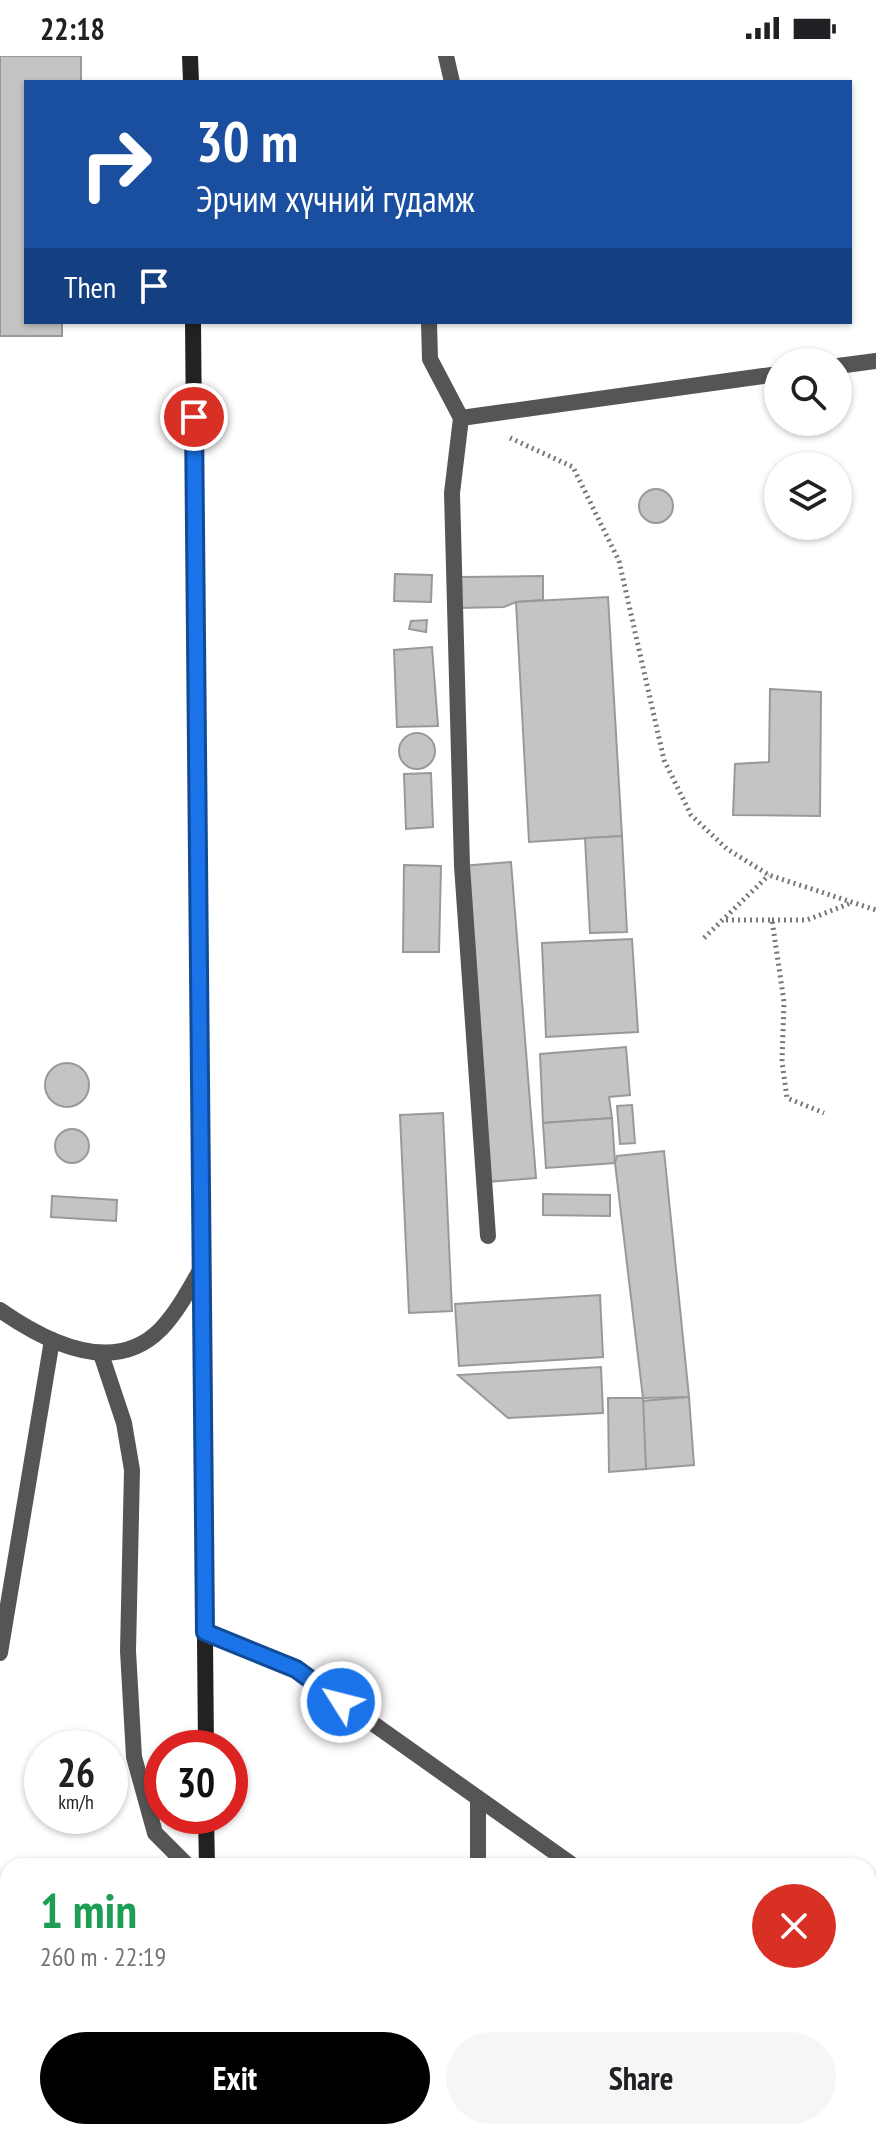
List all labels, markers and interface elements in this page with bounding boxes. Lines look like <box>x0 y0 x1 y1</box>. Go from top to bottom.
text: 22:18 <box>40 9 105 48</box>
text: 30 m <box>196 105 298 177</box>
icon: right <box>64 112 168 216</box>
text: Эрчим хүчний гудамж <box>196 175 475 222</box>
icon: arrive <box>132 264 176 308</box>
text: Then <box>64 267 116 306</box>
map controls <box>764 348 852 540</box>
button: search <box>764 348 852 436</box>
pin <box>160 383 228 451</box>
icon: arrive <box>172 395 216 439</box>
button: layers <box>764 452 852 540</box>
position arrow <box>299 1660 383 1744</box>
speed limit sign: 30 <box>144 1730 248 1834</box>
text: 26 <box>57 1746 95 1798</box>
text: km/h <box>58 1789 94 1815</box>
text: 1 min <box>40 1879 137 1941</box>
button: close <box>752 1884 836 1968</box>
text: 260 m · 22:19 <box>40 1940 166 1973</box>
button: Exit <box>40 2032 430 2124</box>
button: Share <box>446 2032 836 2124</box>

